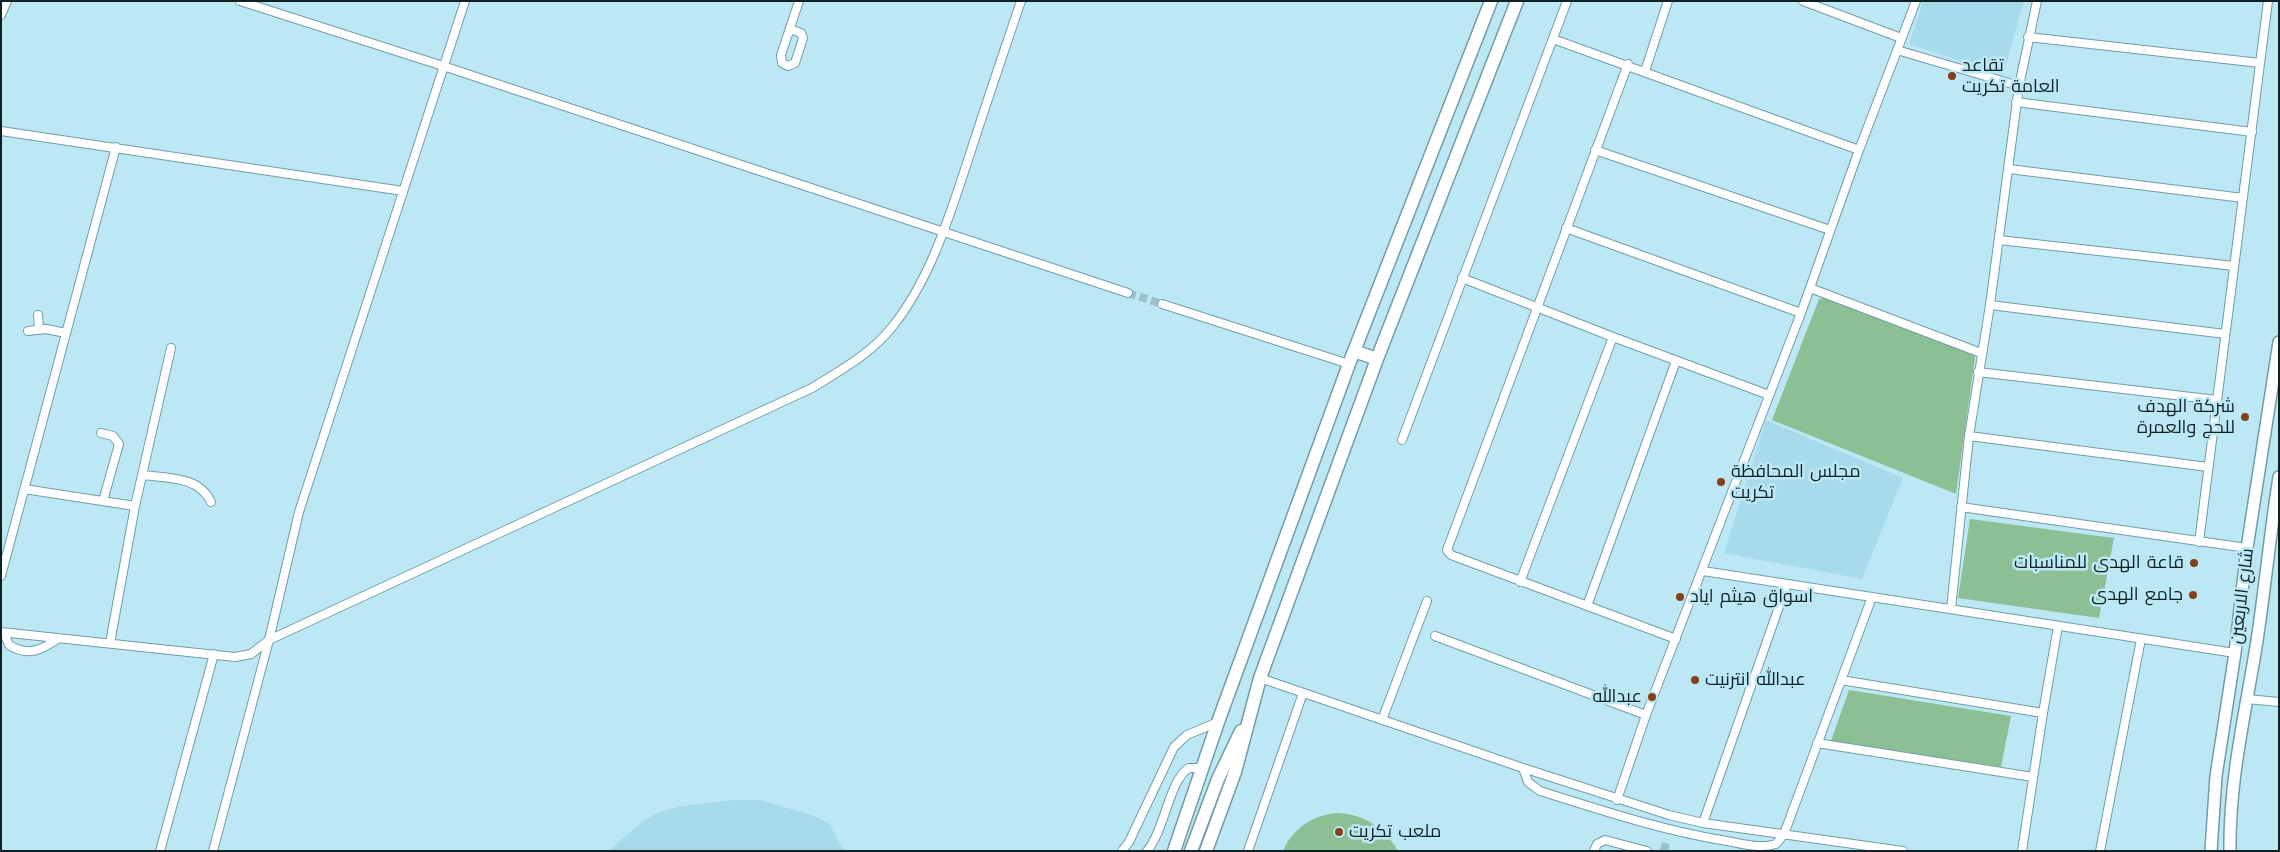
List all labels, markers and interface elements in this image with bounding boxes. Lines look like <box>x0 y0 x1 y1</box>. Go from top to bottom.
place label: تقاعد العامة تكريت <box>1962 55 2060 98</box>
marker: تقاعد العامة تكريت <box>1946 70 1958 82</box>
place label: شركة الهدف للحج والعمرة <box>2137 396 2235 438</box>
marker: شركة الهدف للحج والعمرة <box>2239 411 2251 423</box>
place label: مجلس المحافظة تكريت <box>1731 461 1860 504</box>
marker: مجلس المحافظة تكريت <box>1715 476 1727 488</box>
street label: شارع الاربعين <box>2225 547 2259 645</box>
place label: قاعة الهدى للمناسبات <box>2014 552 2184 574</box>
marker: قاعة الهدى للمناسبات <box>2188 557 2200 569</box>
place label: جامع الهدى <box>2091 584 2183 606</box>
place label: اسواق هيثم اياد <box>1690 586 1813 608</box>
marker: جامع الهدى <box>2187 589 2199 601</box>
marker: اسواق هيثم اياد <box>1674 591 1686 603</box>
place label: عبدالله انترنيت <box>1705 669 1806 691</box>
marker: عبدالله انترنيت <box>1689 674 1701 686</box>
place label: عبدالله <box>1593 686 1642 708</box>
marker: عبدالله <box>1646 691 1658 703</box>
place label: ملعب تكريت <box>1349 821 1441 843</box>
marker: ملعب تكريت <box>1333 826 1345 838</box>

